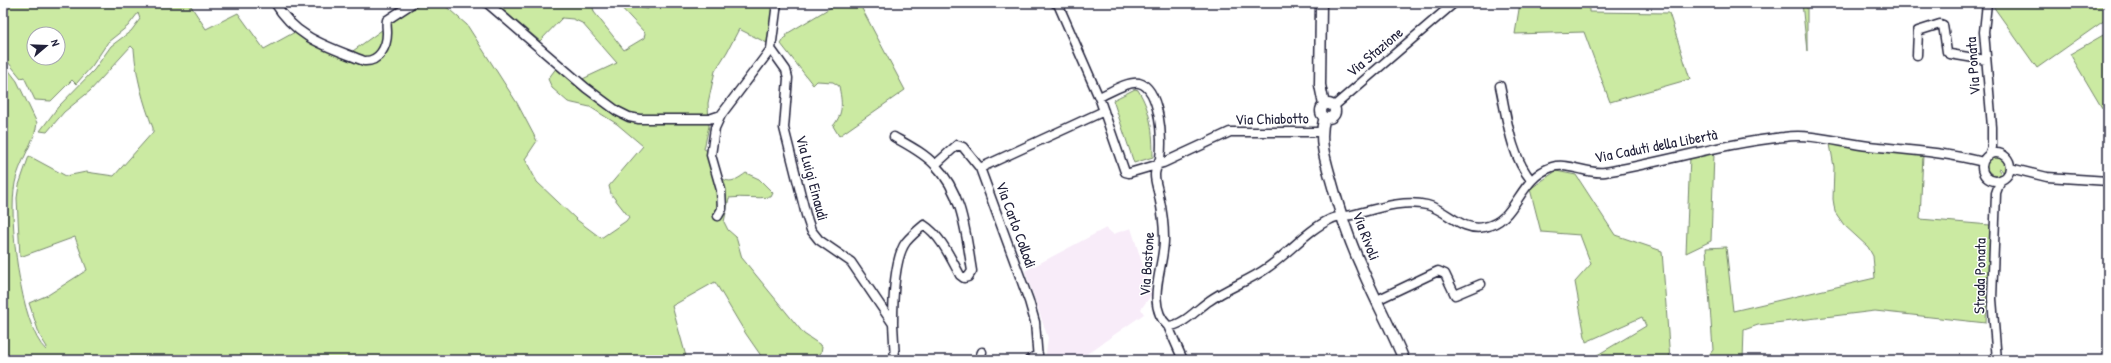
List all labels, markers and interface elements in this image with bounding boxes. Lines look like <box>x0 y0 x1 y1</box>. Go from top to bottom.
street label: Via Stazione <box>1342 22 1407 81</box>
north arrow <box>26 26 66 66</box>
street label: Via Ponata <box>1960 36 1985 96</box>
text: N <box>48 38 63 48</box>
street label: Via Chiabotto <box>1235 107 1309 130</box>
street label: Via Caduti della Libertà <box>1593 123 1719 168</box>
street label: Via Luigi Einaudi <box>791 133 834 223</box>
street label: Via Carlo Collodi <box>991 179 1042 271</box>
street label: Via Rivoli <box>1348 208 1385 263</box>
street label: Via Bastone <box>1134 231 1159 297</box>
street label: Strada Ponata <box>1968 238 1991 314</box>

